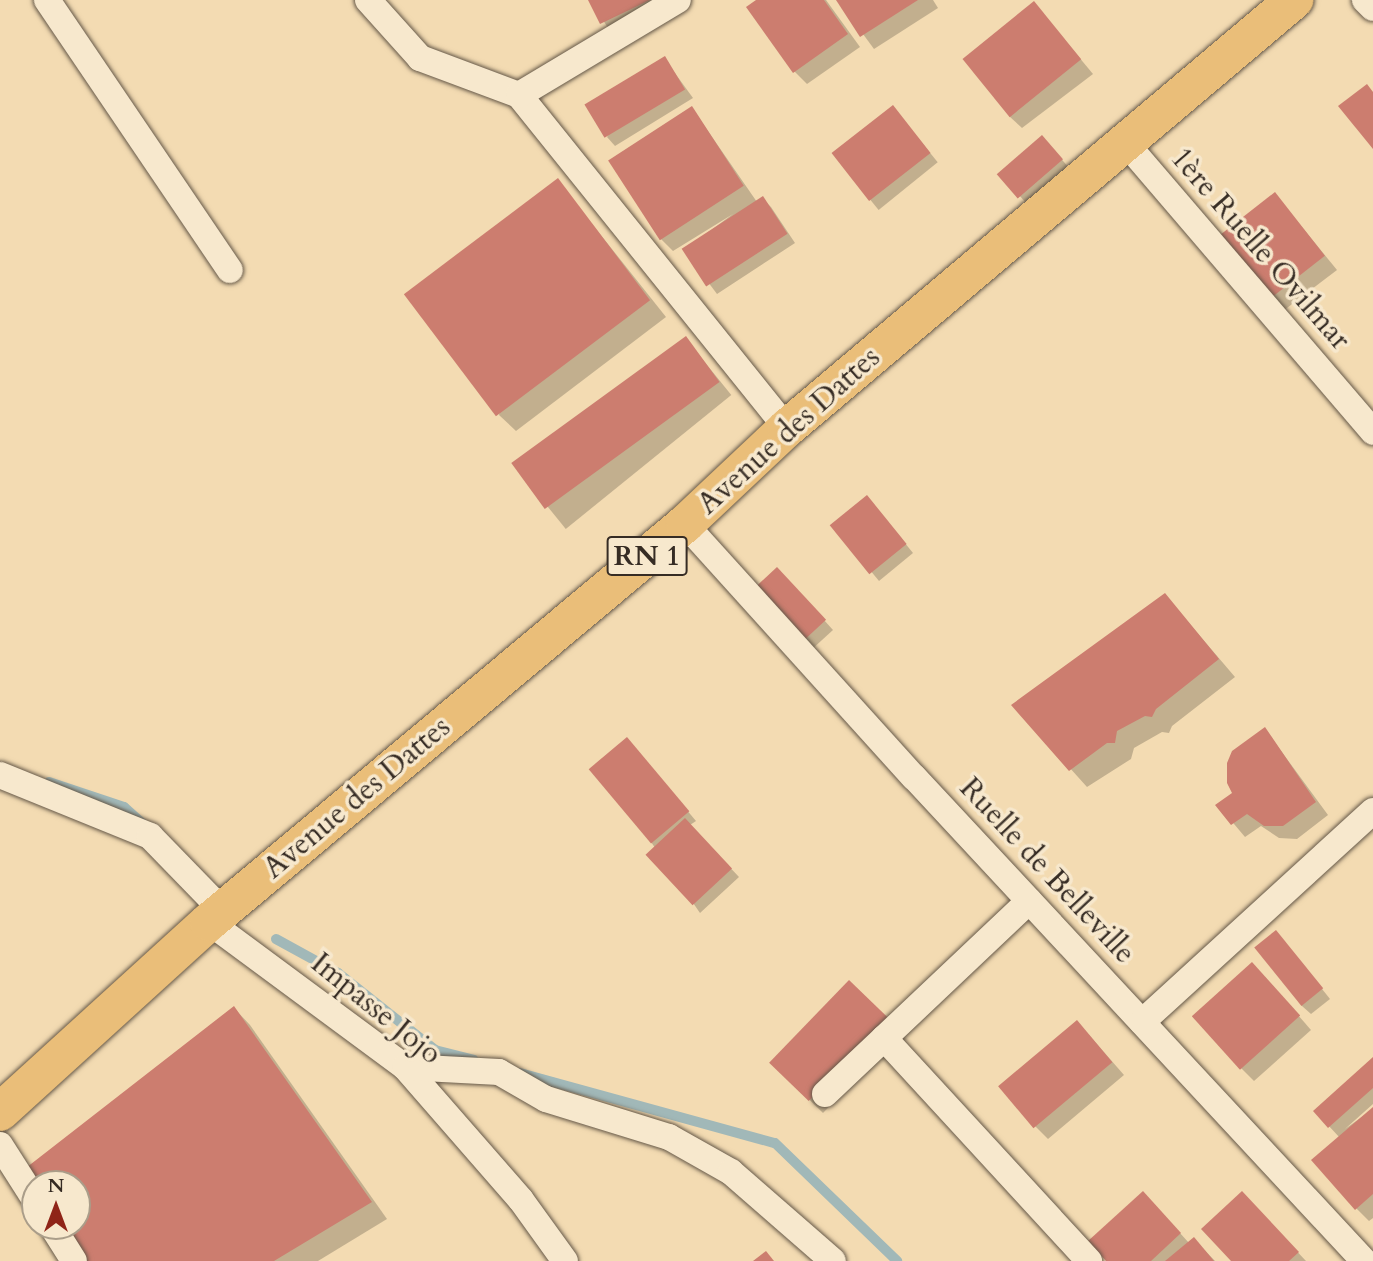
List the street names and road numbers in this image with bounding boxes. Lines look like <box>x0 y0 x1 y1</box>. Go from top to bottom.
street label: 1ère Ruelle Ovilmar <box>1162 141 1358 357</box>
street label: Avenue des Dattes <box>690 340 888 522</box>
road number: RN 1 <box>605 532 689 580</box>
street label: Avenue des Dattes <box>256 709 458 887</box>
street label: Ruelle de Belleville <box>952 771 1142 971</box>
street label: Impasse Jojo <box>304 946 448 1072</box>

